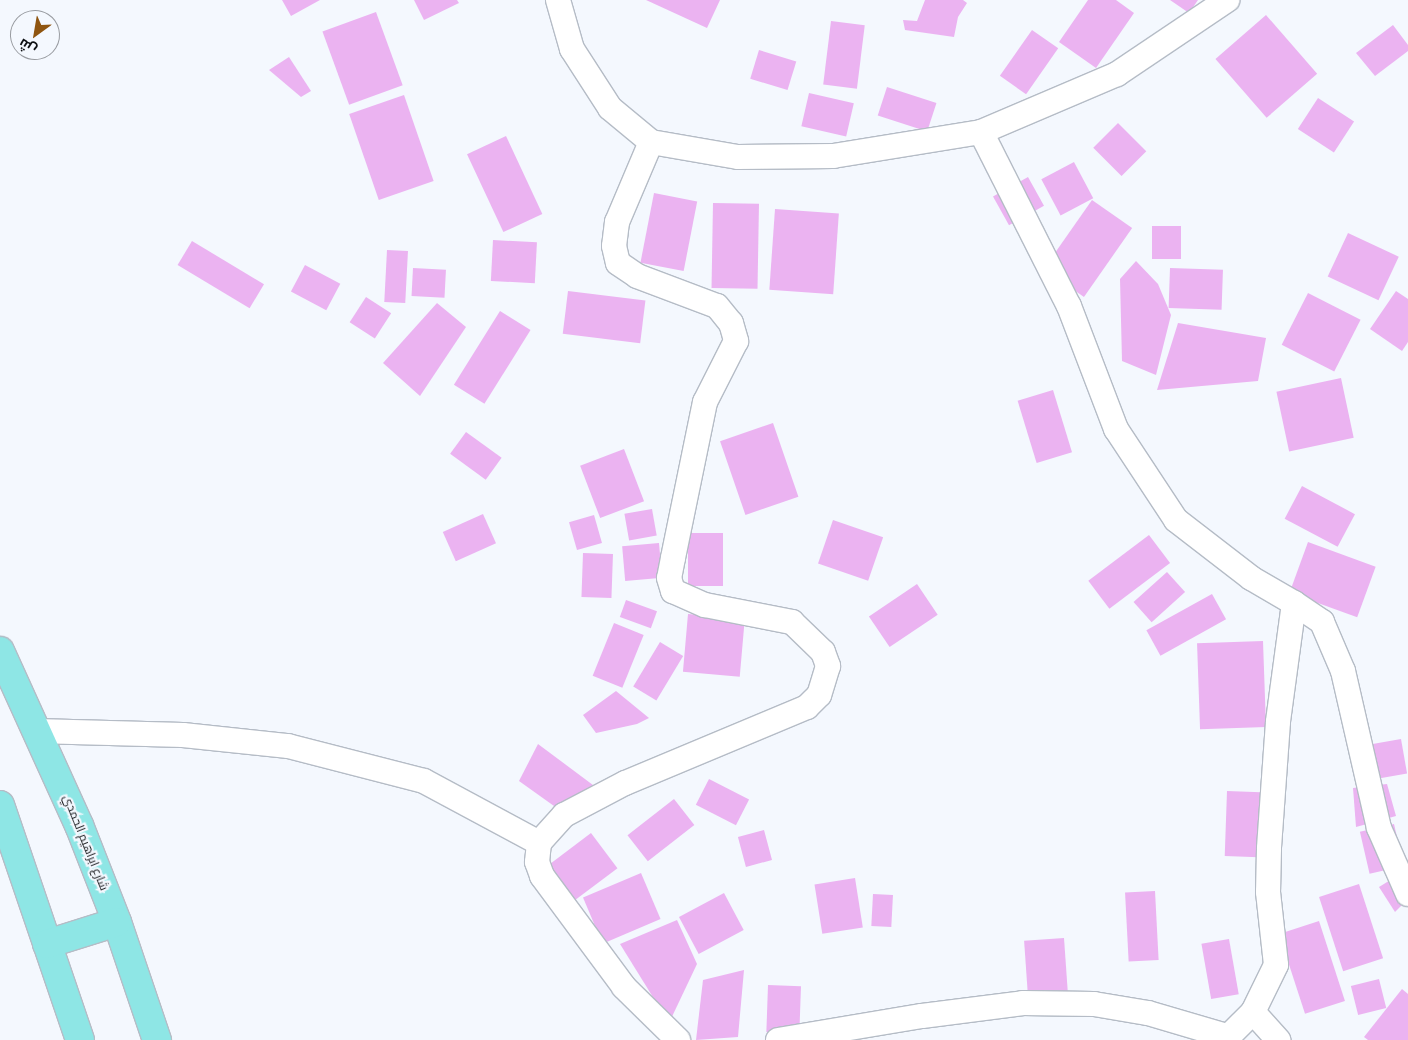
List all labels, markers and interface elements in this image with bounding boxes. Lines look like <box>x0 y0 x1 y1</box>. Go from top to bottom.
north arrow <box>10 10 60 60</box>
text: ش <box>16 35 39 58</box>
street label: شارع ابراهيم الحمدي <box>59 793 111 893</box>

